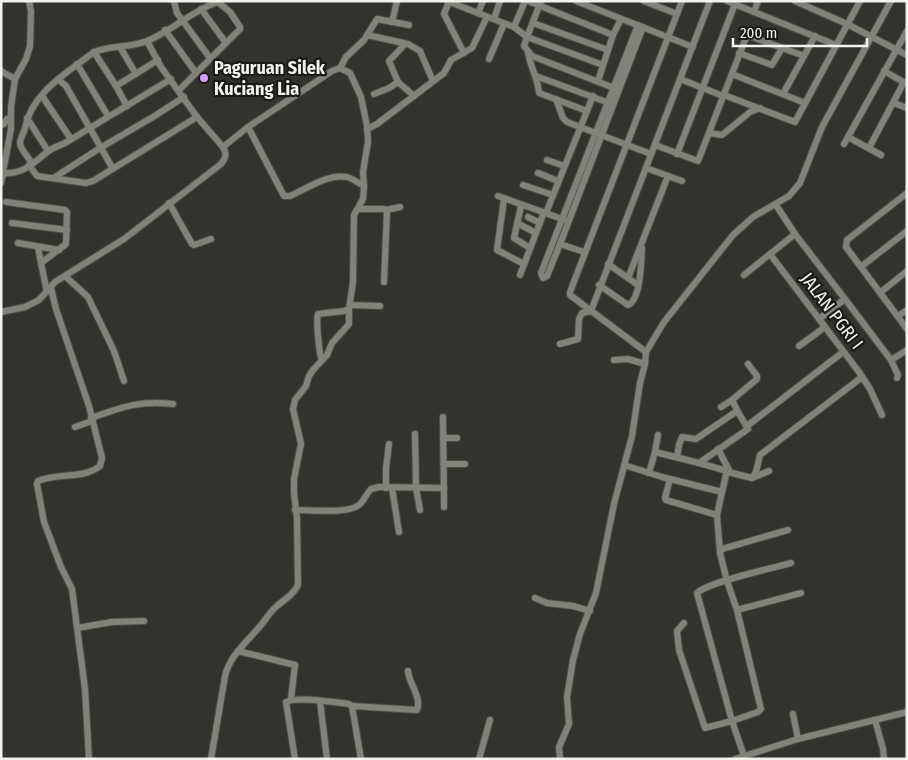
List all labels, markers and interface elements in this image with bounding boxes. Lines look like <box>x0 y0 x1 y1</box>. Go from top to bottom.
scale bar <box>733 15 867 47</box>
text: 200 m <box>740 24 777 42</box>
place label: Paguruan Silek Kuciang Lia <box>214 57 326 100</box>
marker: Paguruan Silek Kuciang Lia <box>198 72 210 84</box>
street label: JALAN PGRI I <box>796 268 868 354</box>

